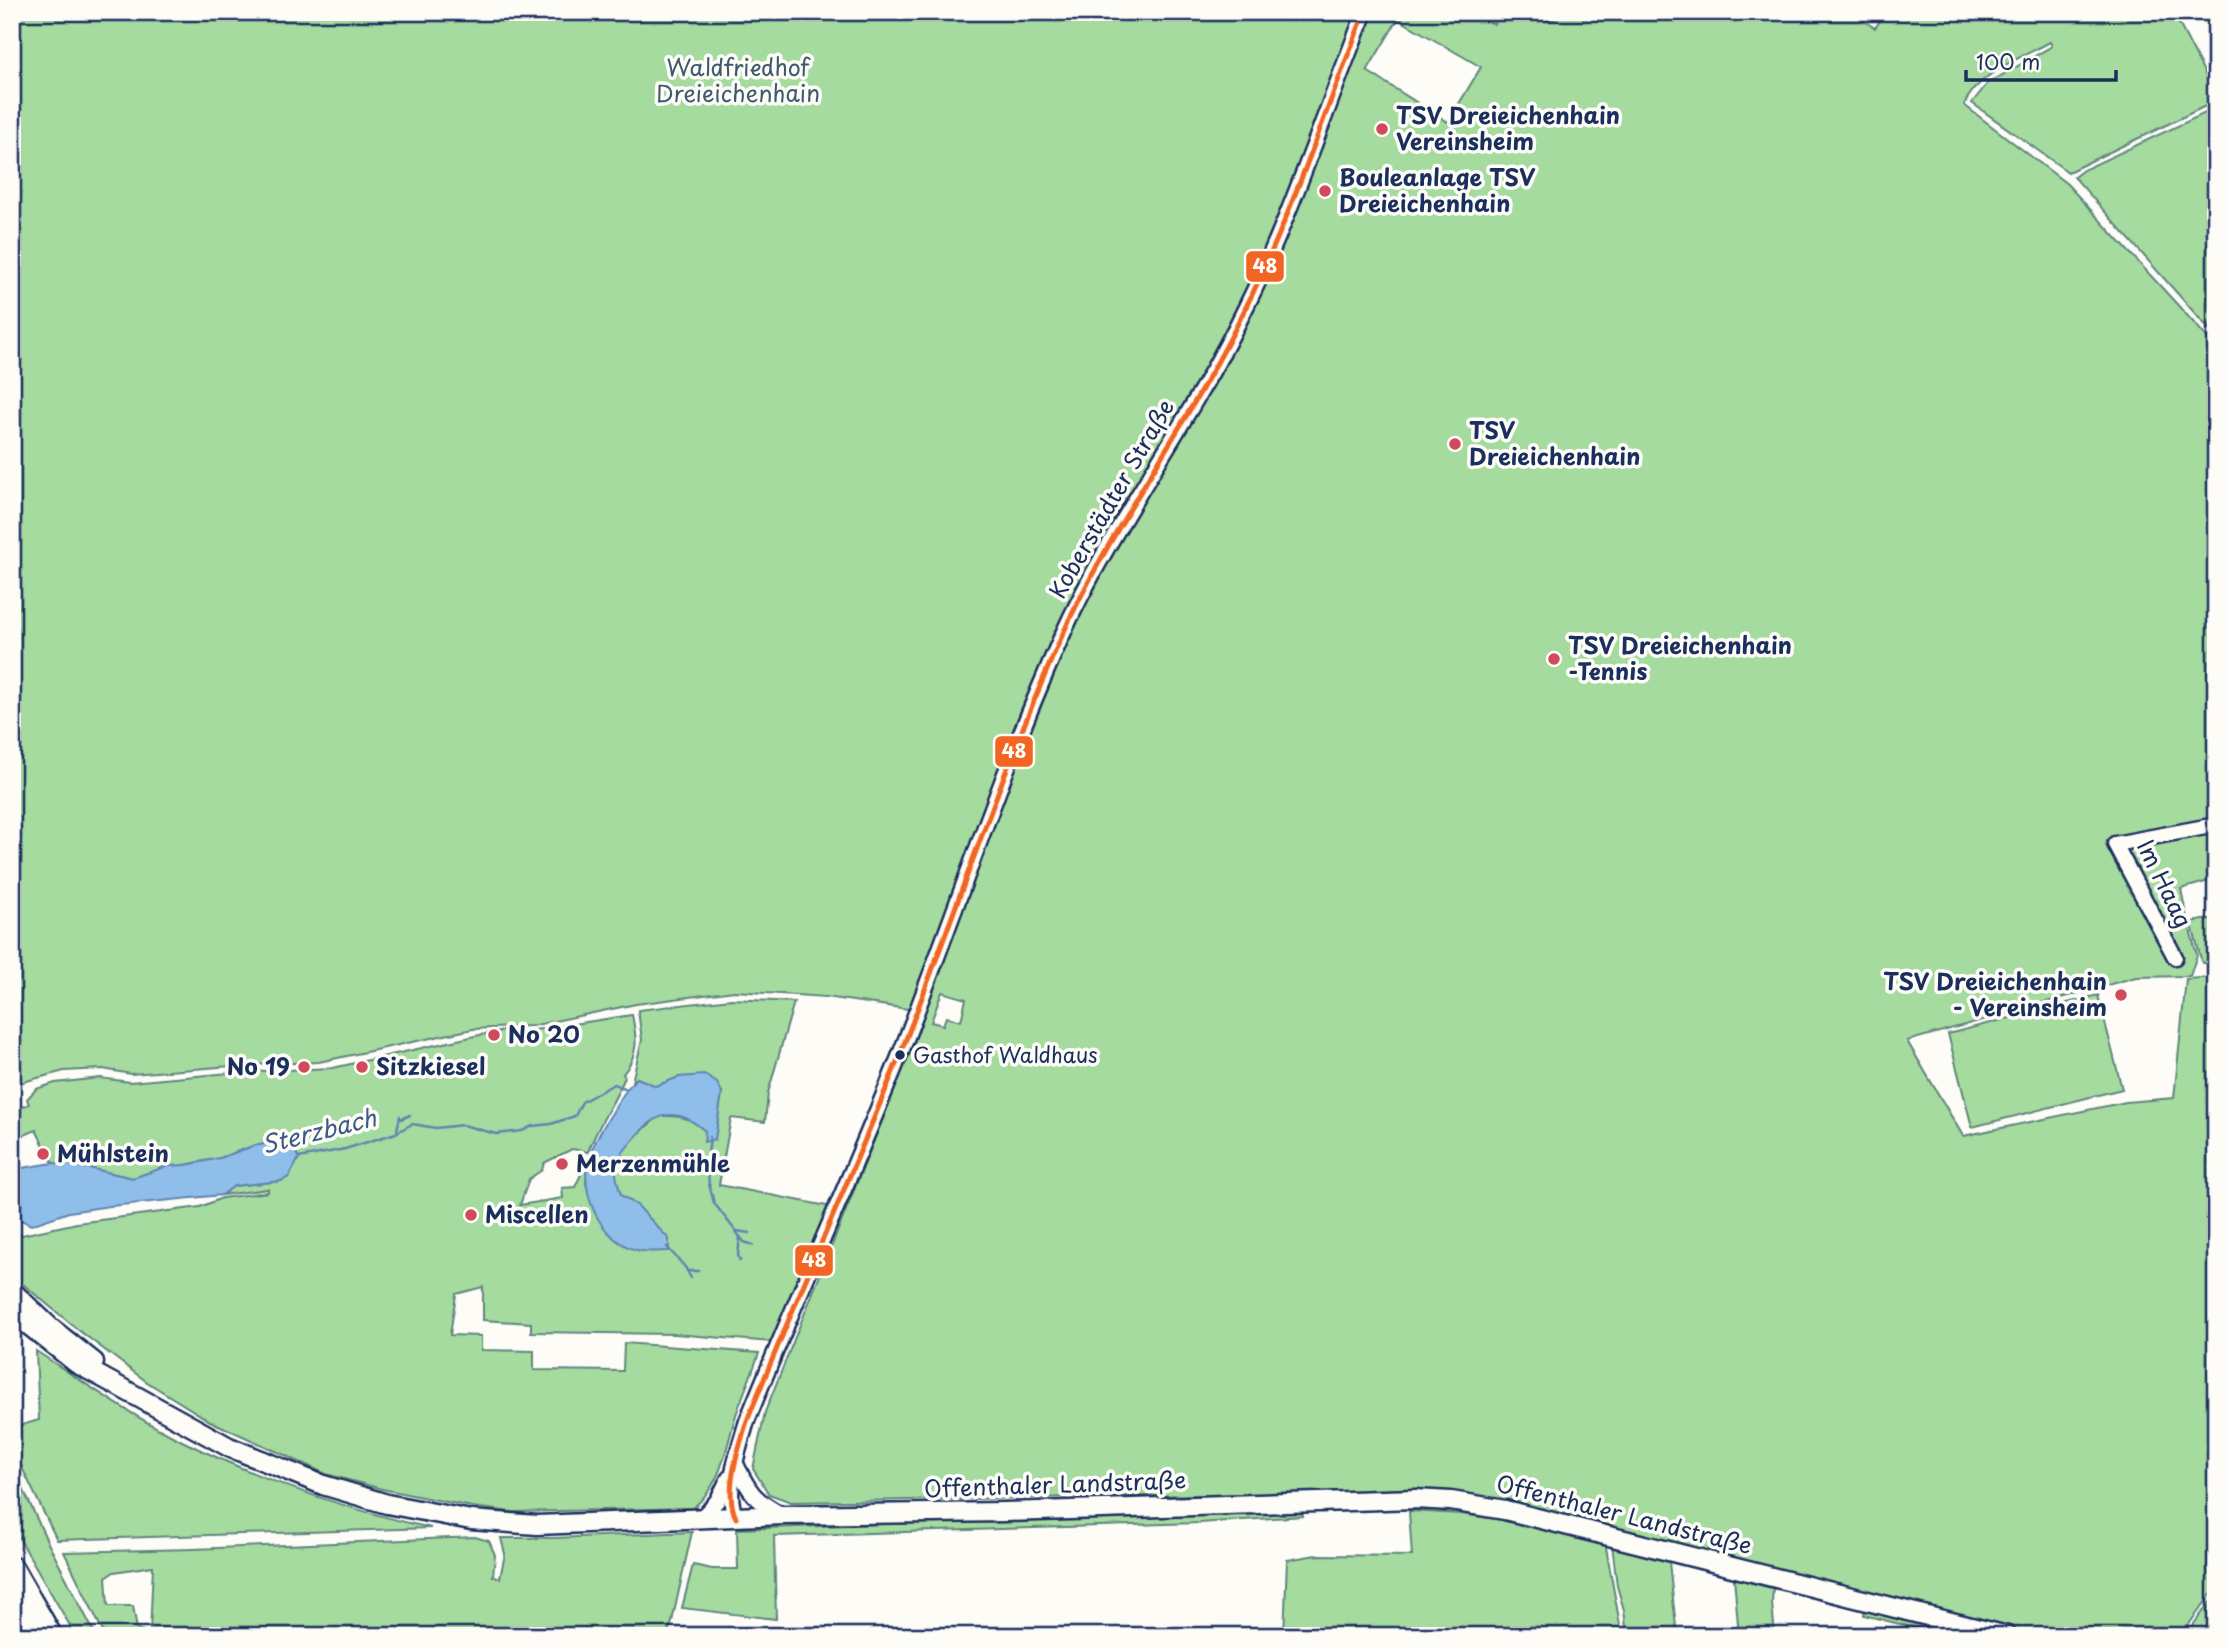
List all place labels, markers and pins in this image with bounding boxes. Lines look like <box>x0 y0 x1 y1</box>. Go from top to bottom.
place label: TSV Dreieichenhain Vereinsheim <box>1396 97 1620 158</box>
marker: TSV Dreieichenhain Vereinsheim <box>1374 121 1390 137</box>
place label: Bouleanlage TSV Dreieichenhain <box>1339 159 1536 220</box>
marker: Bouleanlage TSV Dreieichenhain <box>1317 183 1333 199</box>
place label: TSV Dreieichenhain <box>1469 412 1640 473</box>
marker: TSV Dreieichenhain <box>1447 436 1463 452</box>
place label: TSV Dreieichenhain -Tennis <box>1568 627 1792 688</box>
marker: TSV Dreieichenhain -Tennis <box>1546 651 1562 667</box>
place label: TSV Dreieichenhain - Vereinsheim <box>1883 963 2107 1024</box>
marker: TSV Dreieichenhain - Vereinsheim <box>2113 987 2129 1003</box>
place label: No 20 <box>508 1016 580 1051</box>
marker: No 20 <box>486 1027 502 1043</box>
place label: Gasthof Waldhaus <box>913 1038 1098 1070</box>
place label: No 19 <box>227 1048 290 1083</box>
place label: Sitzkiesel <box>376 1048 485 1083</box>
marker: Gasthof Waldhaus <box>893 1048 907 1062</box>
marker: No 19 <box>296 1059 312 1075</box>
marker: Sitzkiesel <box>354 1059 370 1075</box>
place label: Mühlstein <box>57 1135 169 1170</box>
place label: Merzenmühle <box>576 1145 730 1180</box>
marker: Mühlstein <box>35 1146 51 1162</box>
marker: Merzenmühle <box>554 1156 570 1172</box>
place label: Miscellen <box>485 1196 589 1231</box>
marker: Miscellen <box>463 1207 479 1223</box>

